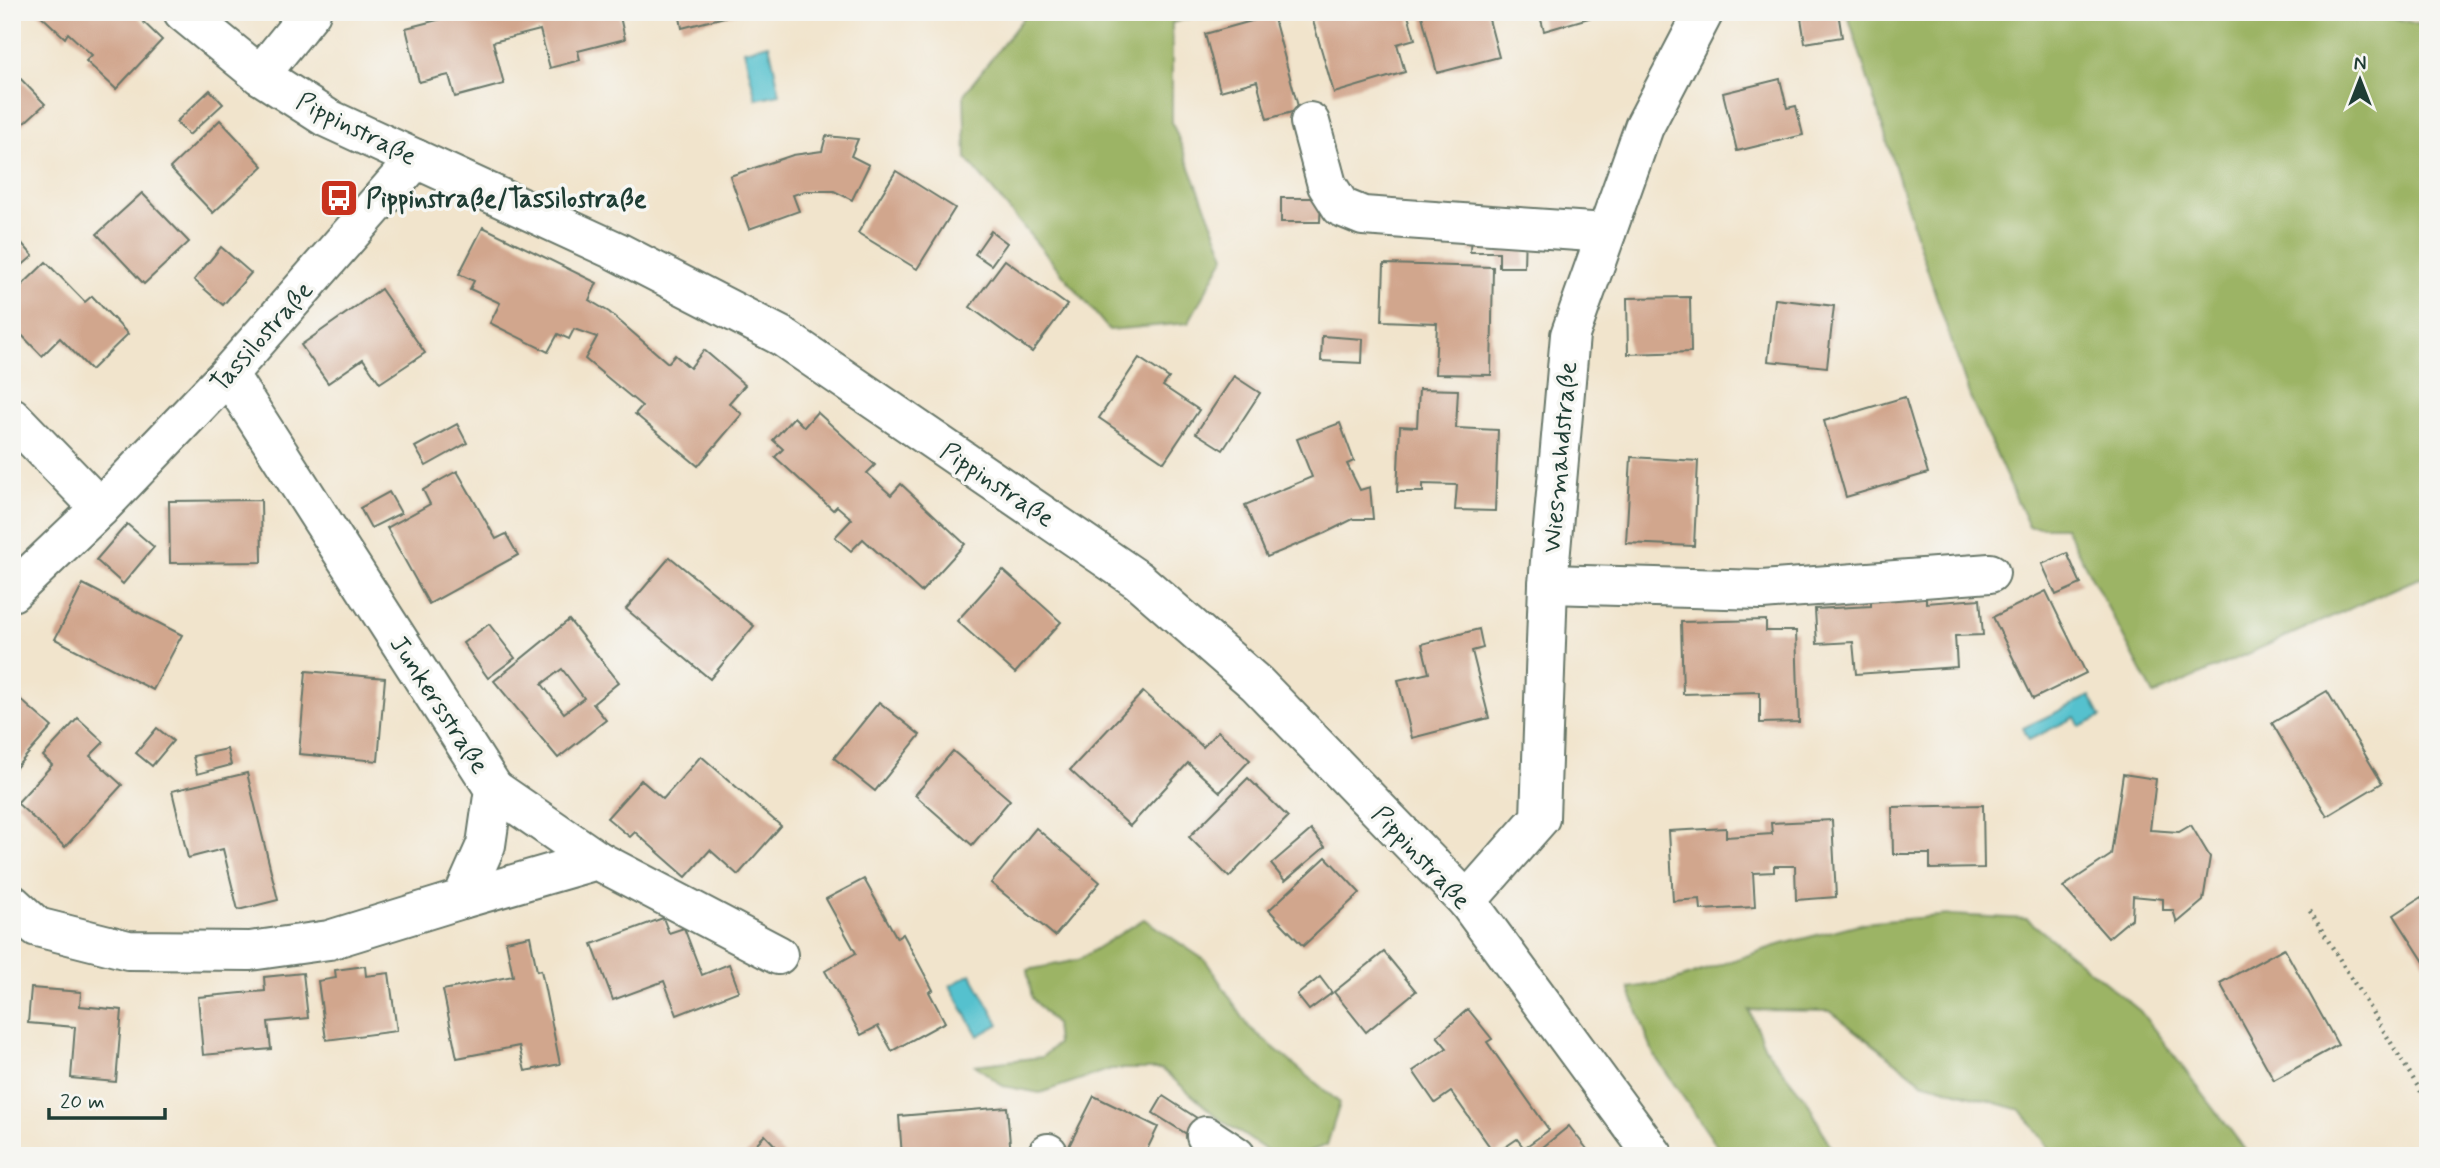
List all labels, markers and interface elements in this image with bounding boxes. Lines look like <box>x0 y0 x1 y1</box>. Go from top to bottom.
north arrow <box>2324 46 2394 116</box>
text: N <box>2354 52 2366 77</box>
street label: Pippinstraße <box>290 85 422 175</box>
bus stop icon: Pippinstraße/Tassilostraße <box>318 177 360 219</box>
place label: Pippinstraße/Tassilostraße <box>366 183 647 217</box>
street label: Tassilostraße <box>204 274 322 400</box>
street label: Wiesmahdstraße <box>1536 360 1586 554</box>
street label: Pippinstraße <box>933 435 1061 536</box>
street label: Junkersstraße <box>381 629 496 781</box>
street label: Pippinstraße <box>1364 799 1478 918</box>
scale bar <box>49 1077 164 1121</box>
text: 20 m <box>60 1088 105 1116</box>

